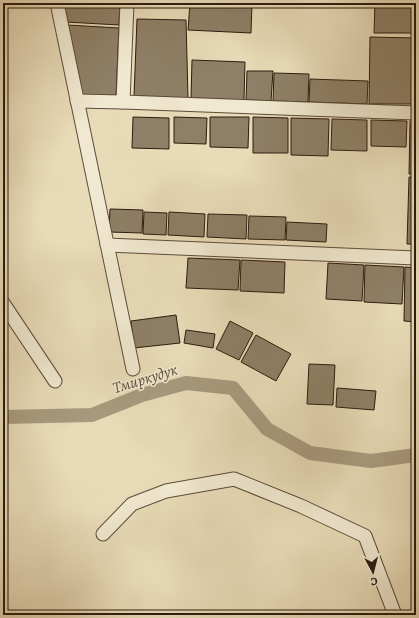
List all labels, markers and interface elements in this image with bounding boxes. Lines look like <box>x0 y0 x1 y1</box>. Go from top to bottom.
water label: Тмиркудук <box>110 359 180 399</box>
north arrow <box>353 552 393 592</box>
text: С <box>370 574 378 589</box>

